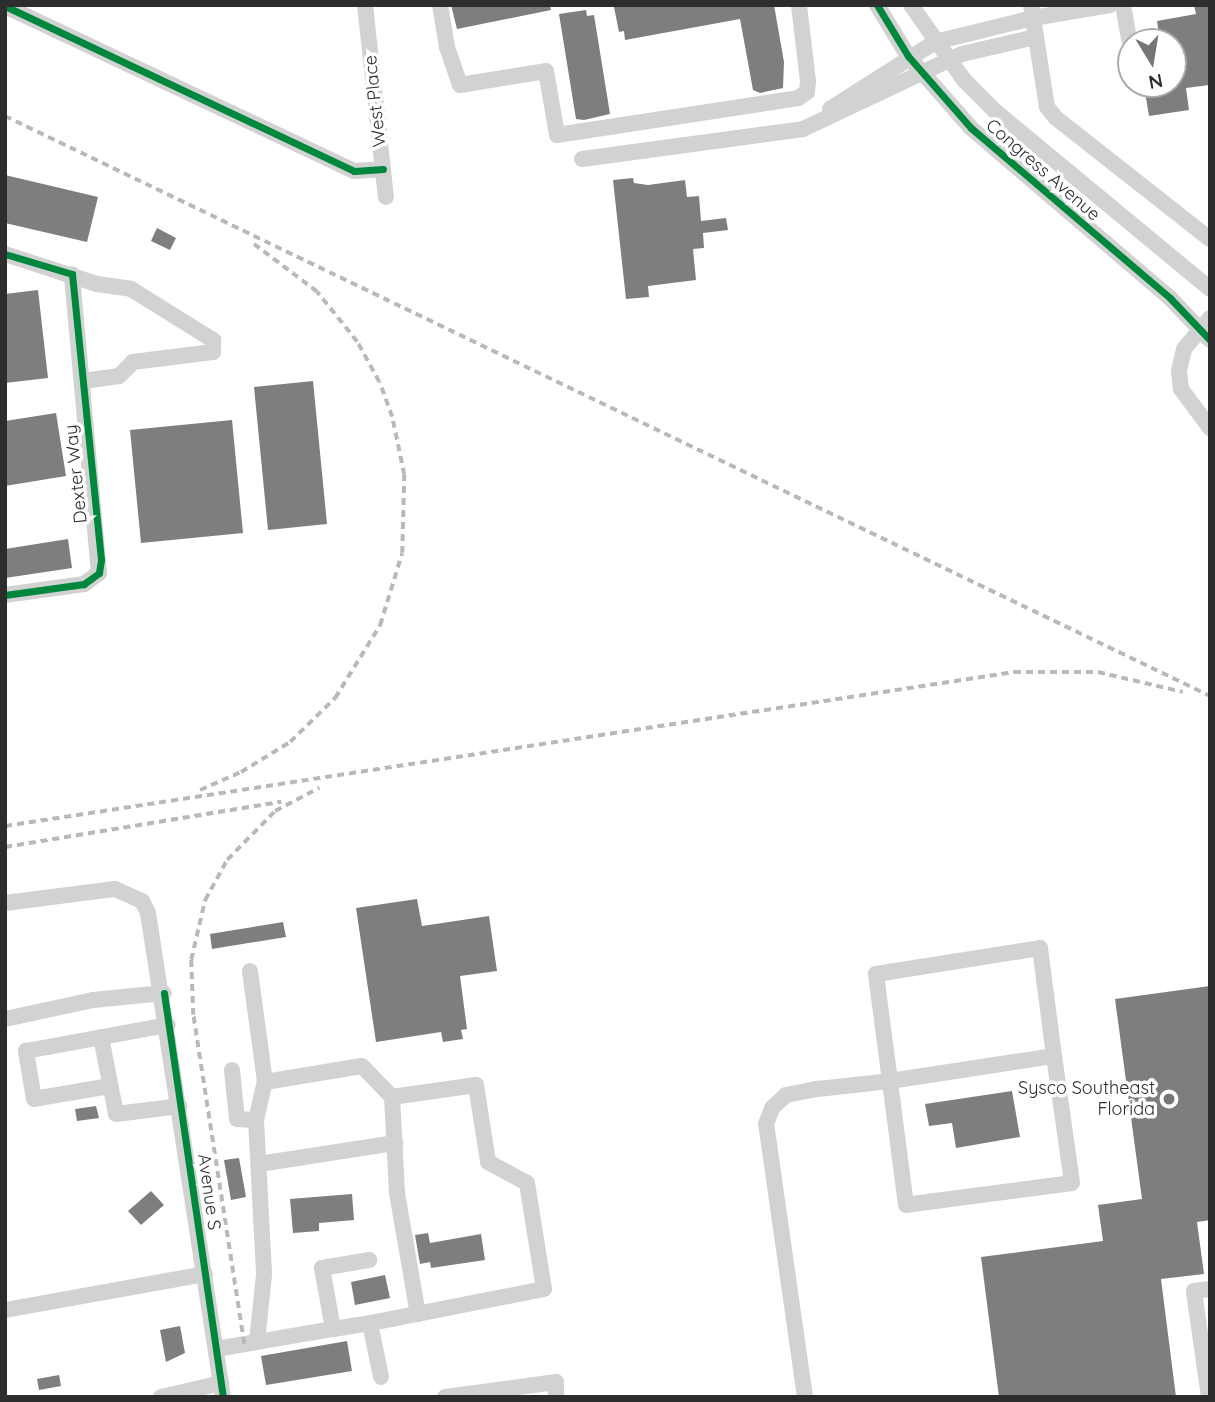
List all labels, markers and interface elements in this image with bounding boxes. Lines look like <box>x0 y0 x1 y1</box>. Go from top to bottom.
north arrow <box>1117 28 1187 98</box>
street label: West Place <box>359 54 391 148</box>
text: N <box>1146 69 1165 95</box>
street label: Congress Avenue <box>981 115 1105 225</box>
street label: Dexter Way <box>60 424 92 524</box>
place label: Sysco Southeast Florida <box>1018 1078 1155 1120</box>
marker: Sysco Southeast Florida <box>1161 1091 1177 1107</box>
street label: Avenue S <box>193 1153 225 1231</box>

